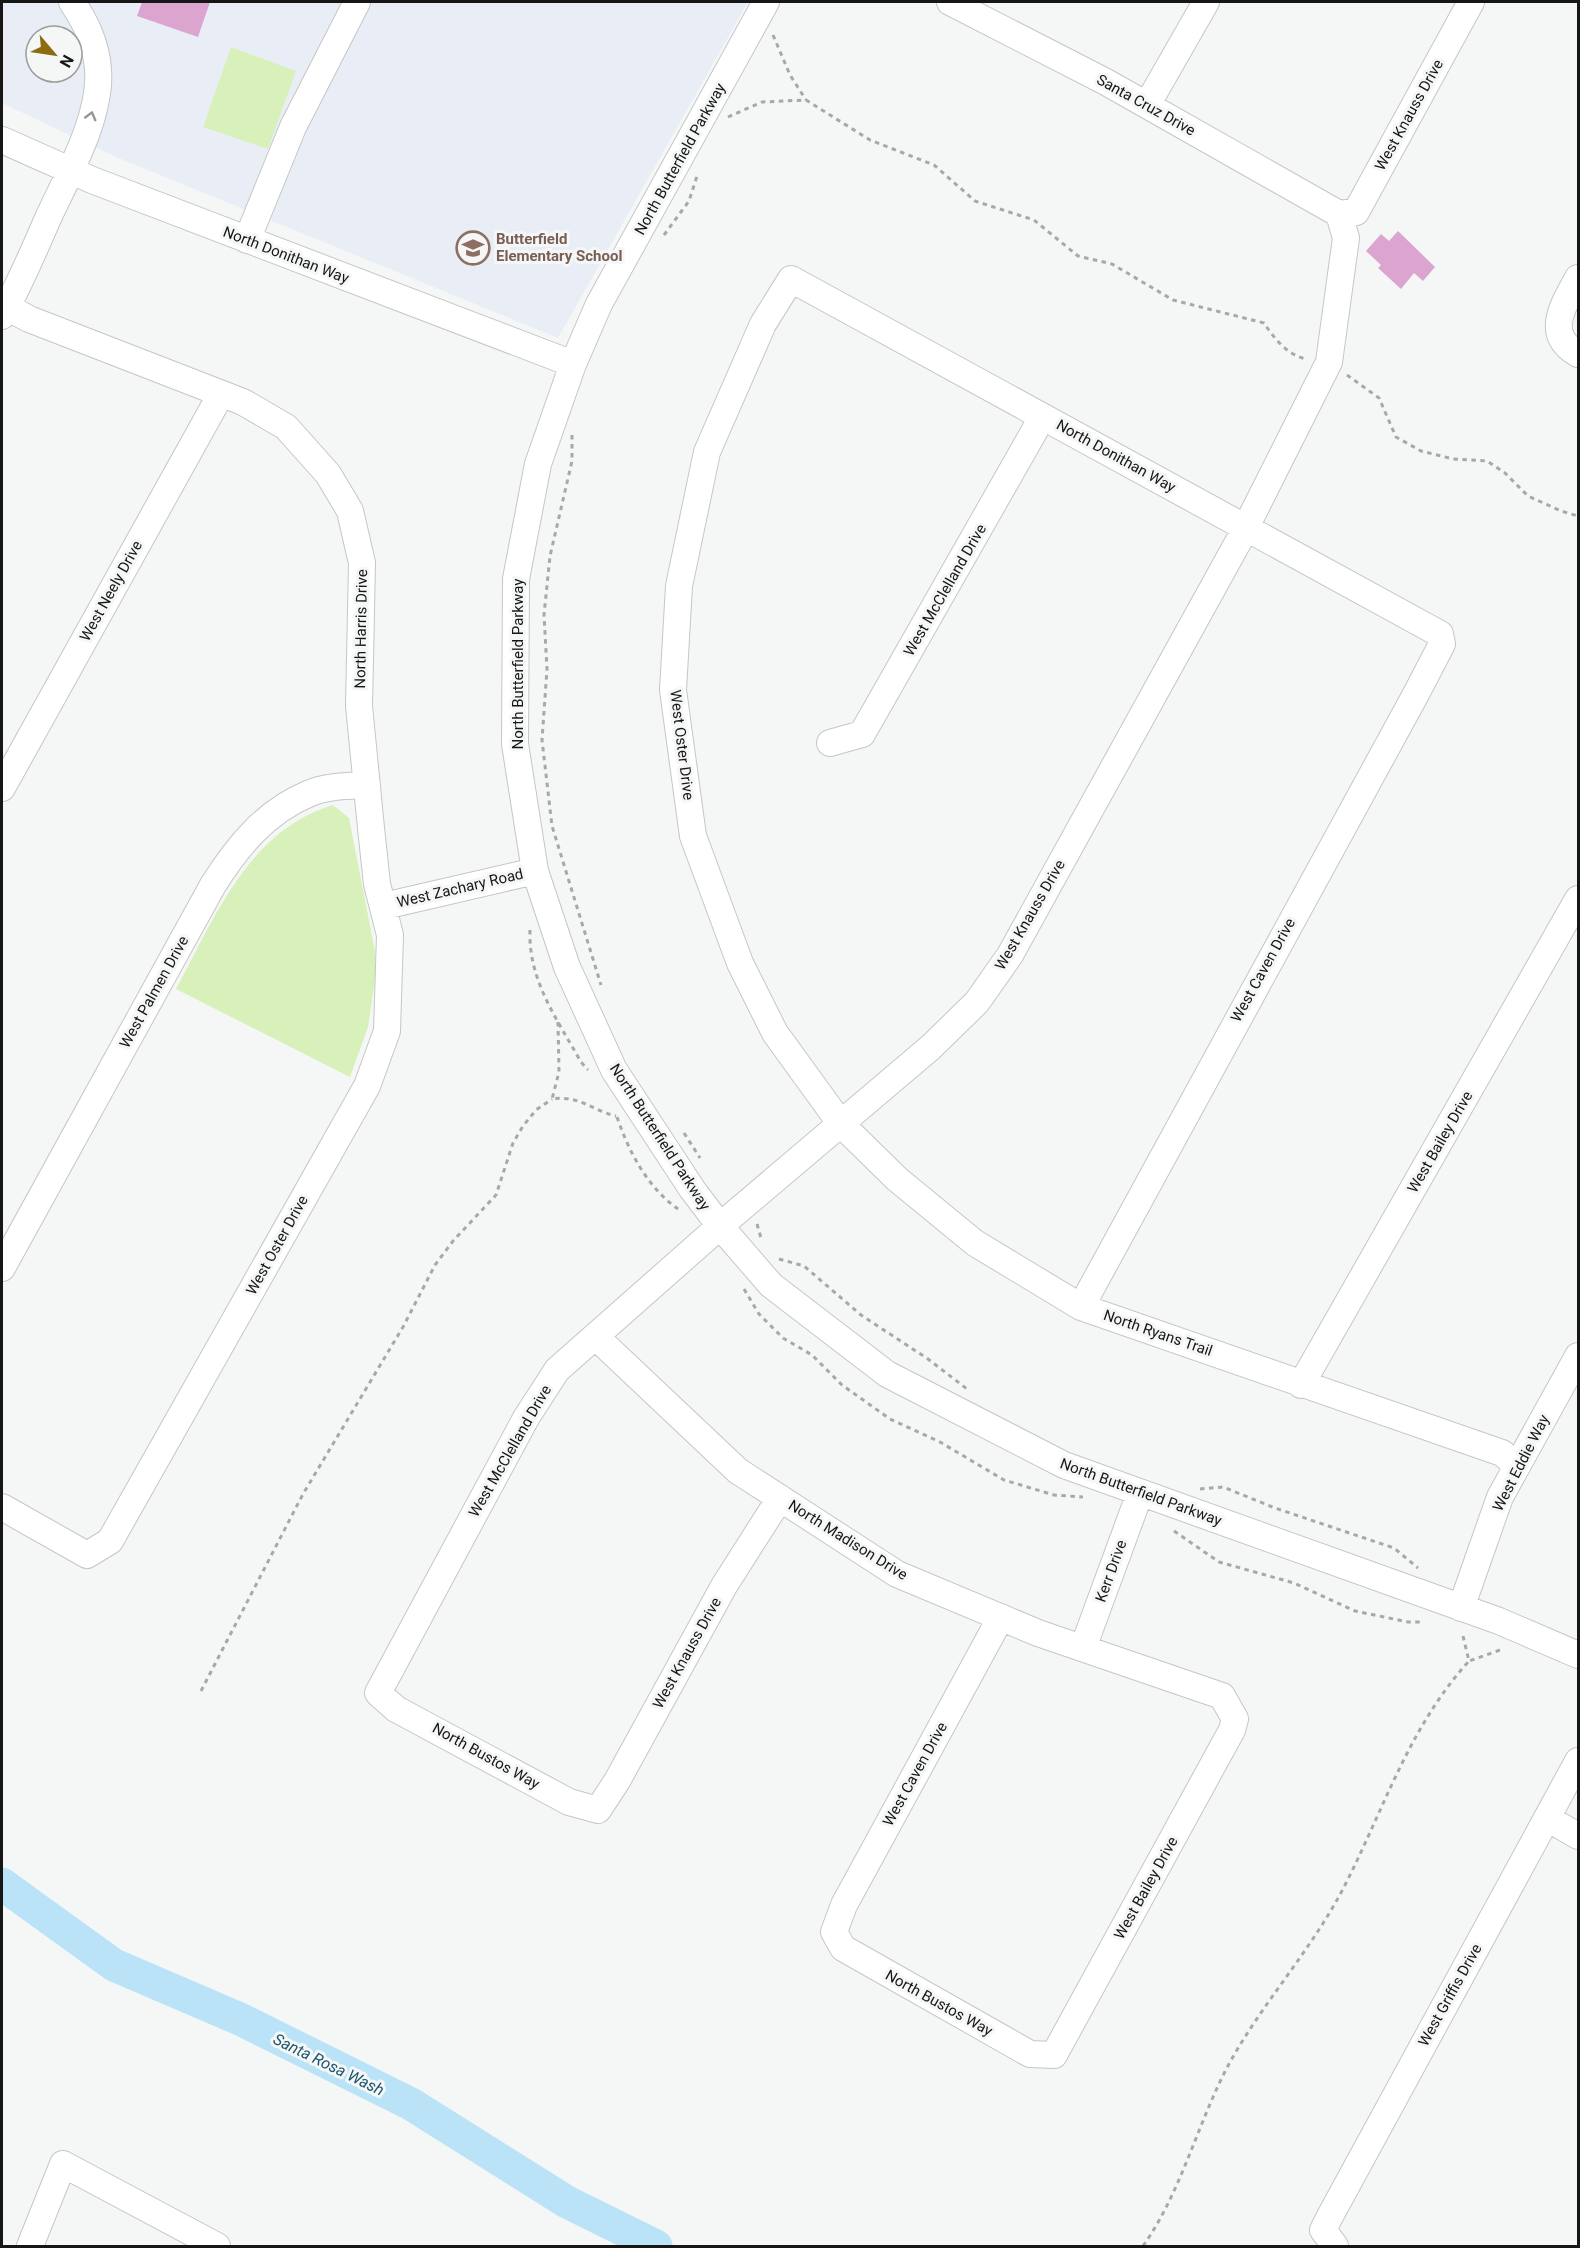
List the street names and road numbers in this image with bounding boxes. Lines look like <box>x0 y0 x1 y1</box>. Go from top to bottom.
street label: West Knauss Drive <box>1371 56 1447 174</box>
street label: Santa Cruz Drive <box>1093 70 1199 140</box>
street label: North Butterfield Parkway <box>631 80 729 238</box>
street label: North Donithan Way <box>220 223 352 287</box>
street label: North Donithan Way <box>1053 416 1179 496</box>
street label: West McClelland Drive <box>900 521 990 659</box>
street label: West Neely Drive <box>76 538 146 644</box>
street label: North Harris Drive <box>351 569 371 689</box>
street label: North Butterfield Parkway <box>509 579 527 749</box>
street label: West Oster Drive <box>666 689 698 801</box>
street label: West Knauss Drive <box>991 857 1069 973</box>
street label: West Zachary Road <box>395 865 525 911</box>
street label: West Caven Drive <box>1227 915 1299 1025</box>
street label: West Palmen Drive <box>116 933 192 1051</box>
street label: North Butterfield Parkway <box>606 1060 714 1214</box>
street label: West Bailey Drive <box>1404 1088 1476 1196</box>
street label: West Oster Drive <box>242 1192 312 1298</box>
street label: North Ryans Trail <box>1101 1306 1215 1360</box>
street label: West McClelland Drive <box>465 1382 555 1520</box>
street label: West Eddie Way <box>1489 1412 1553 1514</box>
street label: North Butterfield Parkway <box>1058 1454 1224 1530</box>
street label: North Madison Drive <box>785 1496 911 1584</box>
street label: Kerr Drive <box>1091 1537 1131 1605</box>
street label: West Knauss Drive <box>649 1594 725 1712</box>
street label: North Bustos Way <box>429 1719 543 1793</box>
street label: West Caven Drive <box>879 1719 951 1829</box>
street label: West Bailey Drive <box>1110 1833 1182 1942</box>
street label: West Griffis Drive <box>1414 1941 1486 2049</box>
street label: North Bustos Way <box>882 1966 996 2040</box>

